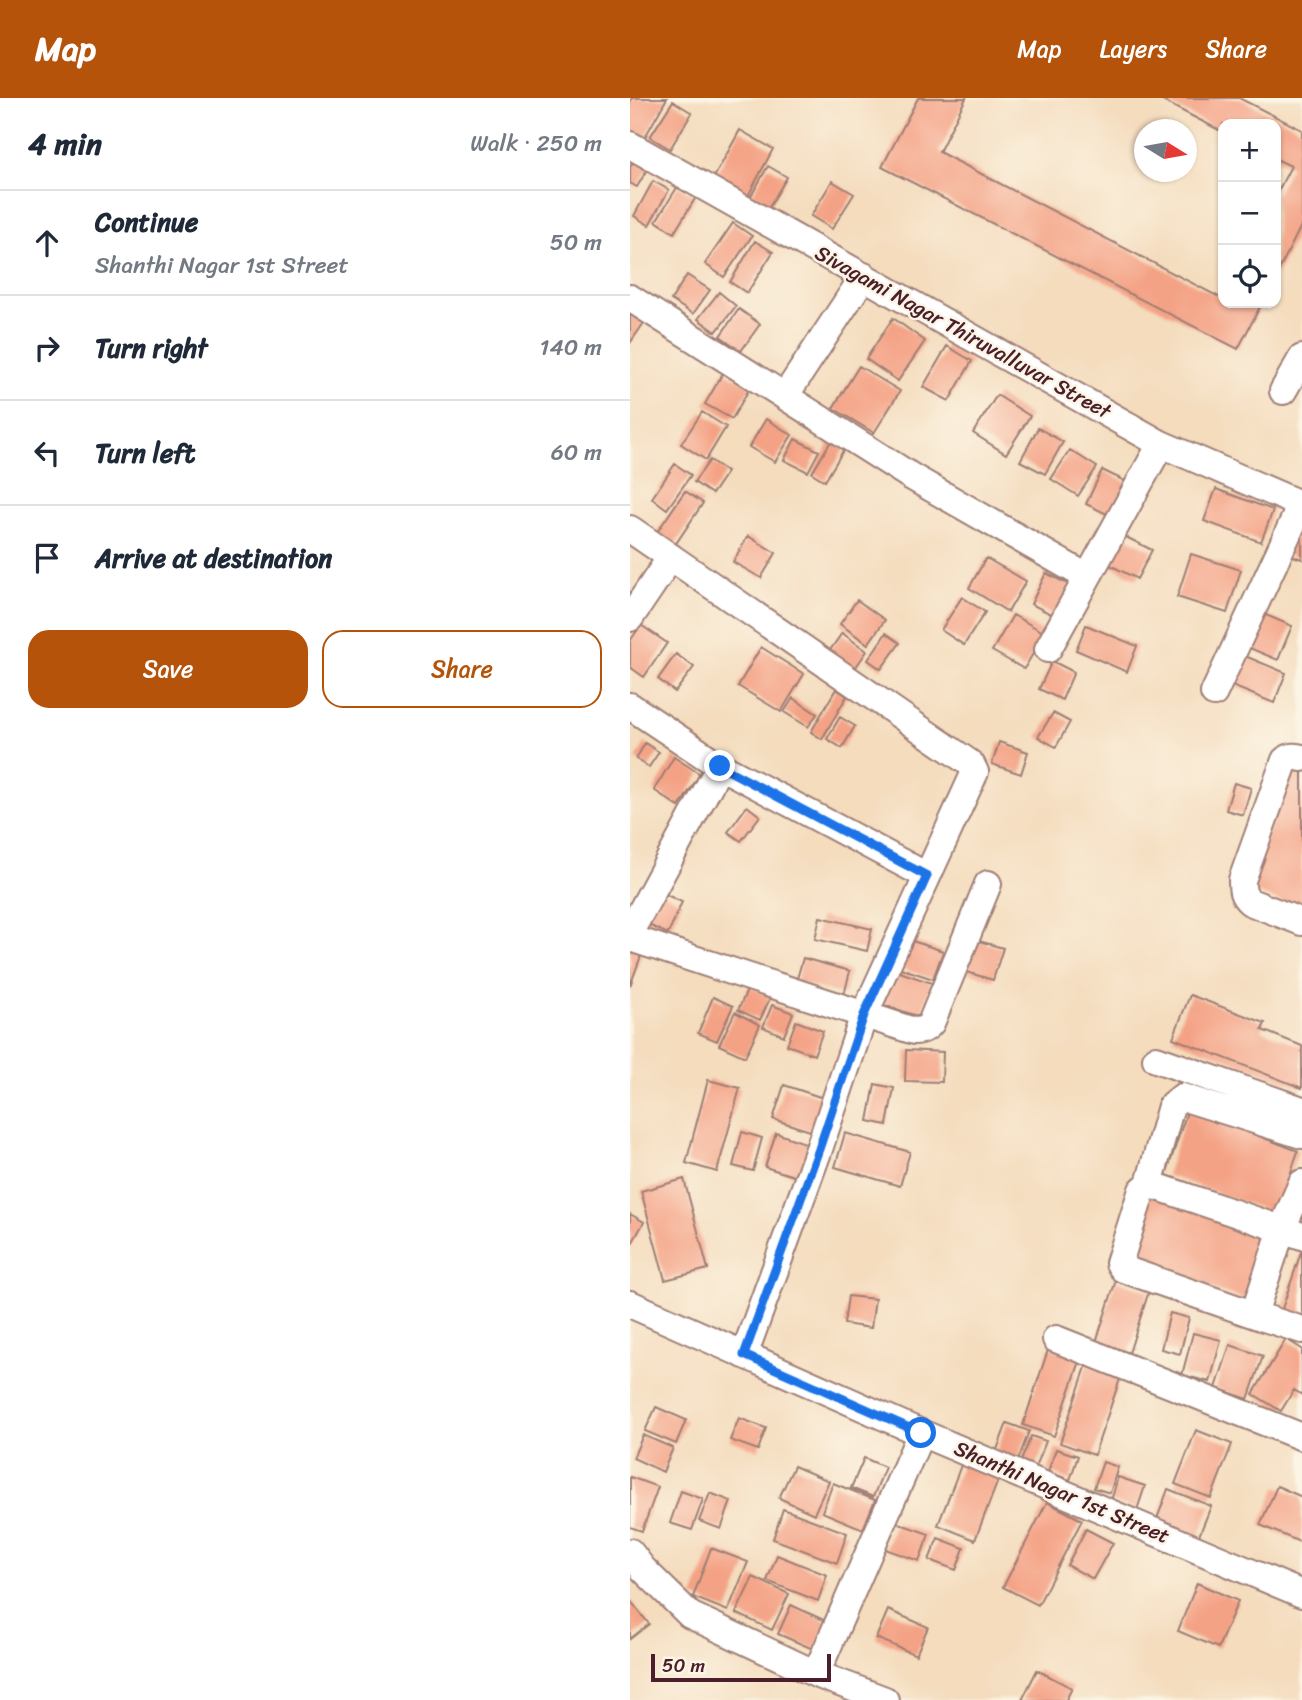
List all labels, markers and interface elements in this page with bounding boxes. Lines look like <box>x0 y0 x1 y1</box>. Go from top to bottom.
text: Map <box>35 20 96 78</box>
text: Map <box>1017 28 1062 70</box>
text: Layers <box>1100 28 1167 70</box>
text: Share <box>1205 28 1267 70</box>
text: 4 min <box>28 117 102 171</box>
north arrow <box>1134 119 1197 182</box>
map controls <box>1218 119 1281 308</box>
button: + <box>1218 119 1281 182</box>
text: Walk · 250 m <box>470 123 602 164</box>
button: − <box>1218 182 1281 245</box>
text: Continue <box>95 199 198 245</box>
text: 50 m <box>550 222 602 263</box>
icon: ahead <box>28 224 66 262</box>
street label: Sivagami Nagar Thiruvalluvar Street <box>808 234 1120 430</box>
text: Shanthi Nagar 1st Street <box>95 245 348 286</box>
button: locate <box>1218 245 1281 308</box>
text: Turn right <box>95 325 208 371</box>
text: 140 m <box>540 327 602 368</box>
icon: right <box>28 329 66 367</box>
text: Turn left <box>95 430 195 476</box>
text: 60 m <box>551 432 602 473</box>
icon: left <box>28 434 66 472</box>
text: Arrive at destination <box>95 535 332 581</box>
icon: arrive <box>28 539 66 577</box>
button: Save <box>28 630 308 708</box>
button: Share <box>322 630 602 708</box>
route end <box>704 750 735 781</box>
route start <box>905 1417 936 1448</box>
street label: Shanthi Nagar 1st Street <box>948 1429 1176 1555</box>
text: 50 m <box>662 1649 705 1682</box>
scale bar <box>651 1651 831 1683</box>

